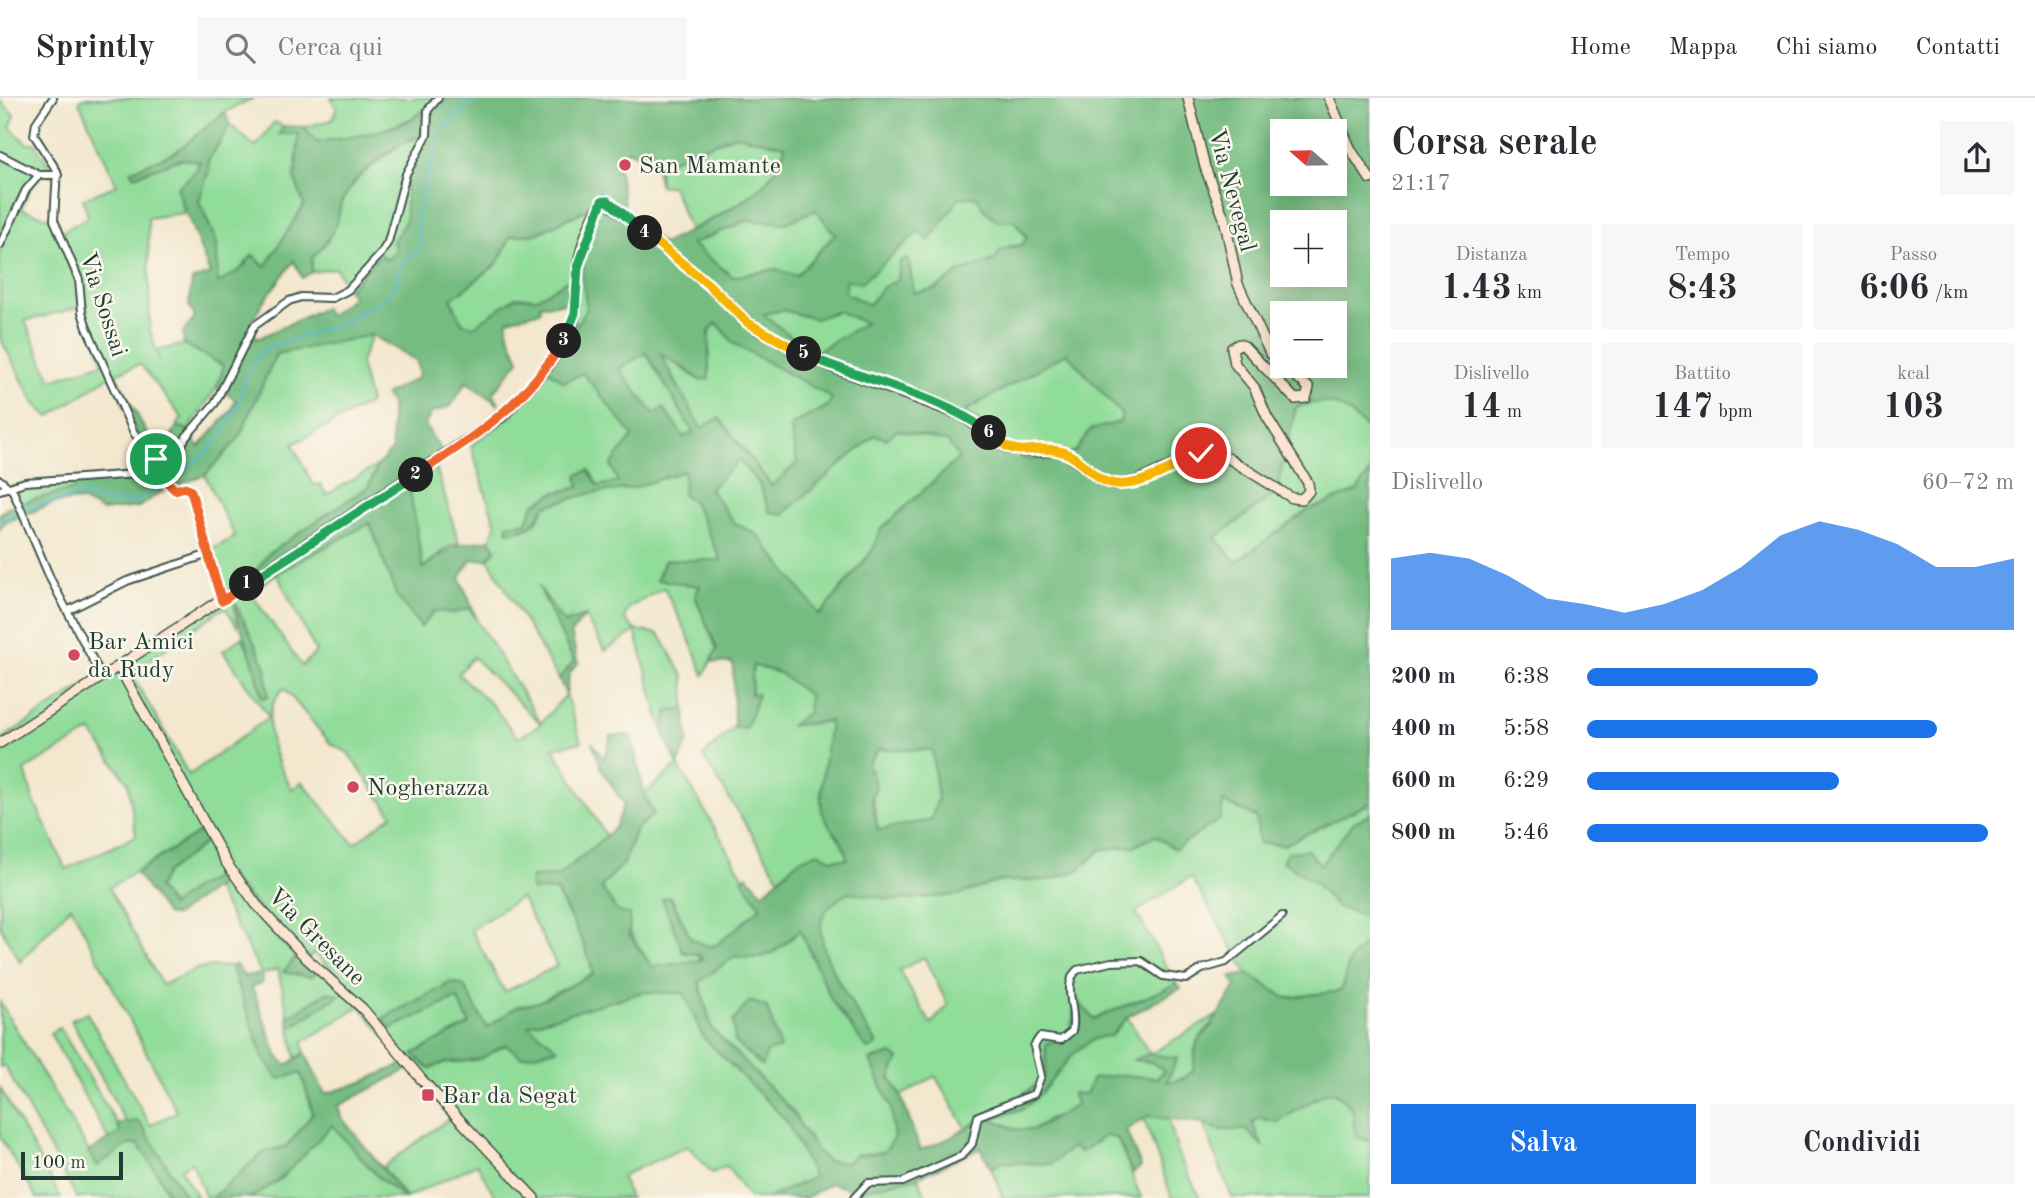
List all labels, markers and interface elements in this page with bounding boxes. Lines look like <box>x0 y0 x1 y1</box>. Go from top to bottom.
search box <box>197 17 687 80</box>
icon: search <box>221 29 259 67</box>
text: Sprintly <box>35 32 155 65</box>
text: Cerca qui <box>277 35 383 61</box>
text: Home <box>1570 36 1631 60</box>
text: Mappa <box>1669 36 1737 60</box>
text: Chi siamo <box>1775 36 1878 60</box>
text: Contatti <box>1916 36 2000 60</box>
north arrow <box>1270 119 1348 196</box>
map controls <box>1270 119 1347 378</box>
button: share <box>1940 121 2014 195</box>
text: Corsa serale <box>1391 125 1598 163</box>
street label: Via Nevegal <box>1203 127 1259 254</box>
place label: San Mamante <box>639 155 781 179</box>
marker: San Mamante <box>617 157 633 173</box>
text: 21:17 <box>1391 172 1451 195</box>
button: + <box>1270 210 1347 287</box>
pin: 4 <box>628 216 662 250</box>
text: 4 <box>639 223 650 242</box>
text: Distanza <box>1455 246 1528 265</box>
text: Tempo <box>1675 246 1730 265</box>
text: Passo <box>1890 246 1937 265</box>
street label: Via Sossai <box>74 249 130 360</box>
text: 1.43 <box>1441 271 1512 306</box>
text: 8:43 <box>1667 271 1738 306</box>
text: 6:06 <box>1859 271 1929 306</box>
text: km <box>1512 284 1542 303</box>
text: /km <box>1929 284 1968 303</box>
button: − <box>1270 301 1347 378</box>
pin: 3 <box>546 324 582 358</box>
text: 3 <box>558 331 569 350</box>
pin: 5 <box>786 336 822 372</box>
text: 5 <box>798 344 809 363</box>
text: Dislivello <box>1453 365 1530 384</box>
text: Battito <box>1674 365 1731 384</box>
text: kcal <box>1897 365 1930 384</box>
text: 14 <box>1461 390 1502 425</box>
text: 147 <box>1652 390 1713 425</box>
text: 103 <box>1883 390 1944 425</box>
text: m <box>1502 403 1522 422</box>
text: bpm <box>1713 403 1753 422</box>
pin: 6 <box>972 416 1006 450</box>
text: 6 <box>983 423 994 442</box>
pin <box>1171 423 1231 483</box>
pin <box>126 429 186 489</box>
icon: check <box>1182 434 1220 472</box>
icon: arrive <box>137 440 175 478</box>
pin: 2 <box>398 458 434 492</box>
text: 2 <box>410 465 421 484</box>
text: Dislivello <box>1391 471 1483 494</box>
text: 60–72 m <box>1922 471 2014 494</box>
pin: 1 <box>230 566 264 602</box>
text: 1 <box>241 574 252 593</box>
place label: Bar Amici da Rudy <box>88 631 194 683</box>
marker: Bar Amici da Rudy <box>66 647 82 663</box>
text: 200 m <box>1391 665 1456 688</box>
text: 6:38 <box>1503 665 1549 688</box>
text: 400 m <box>1391 717 1456 740</box>
text: 5:58 <box>1503 717 1549 740</box>
text: 600 m <box>1391 769 1456 792</box>
text: 6:29 <box>1503 769 1549 792</box>
place label: Nogherazza <box>367 777 489 801</box>
marker: Nogherazza <box>345 779 361 795</box>
text: 800 m <box>1391 821 1456 844</box>
text: 5:46 <box>1503 821 1549 844</box>
street label: Via Gresane <box>262 884 369 991</box>
place label: Bar da Segat <box>442 1085 577 1109</box>
marker: Bar da Segat <box>420 1087 436 1103</box>
button: Salva <box>1391 1104 1696 1184</box>
button: Condividi <box>1710 1104 2014 1184</box>
scale bar <box>21 1149 122 1181</box>
text: 100 m <box>32 1154 85 1173</box>

